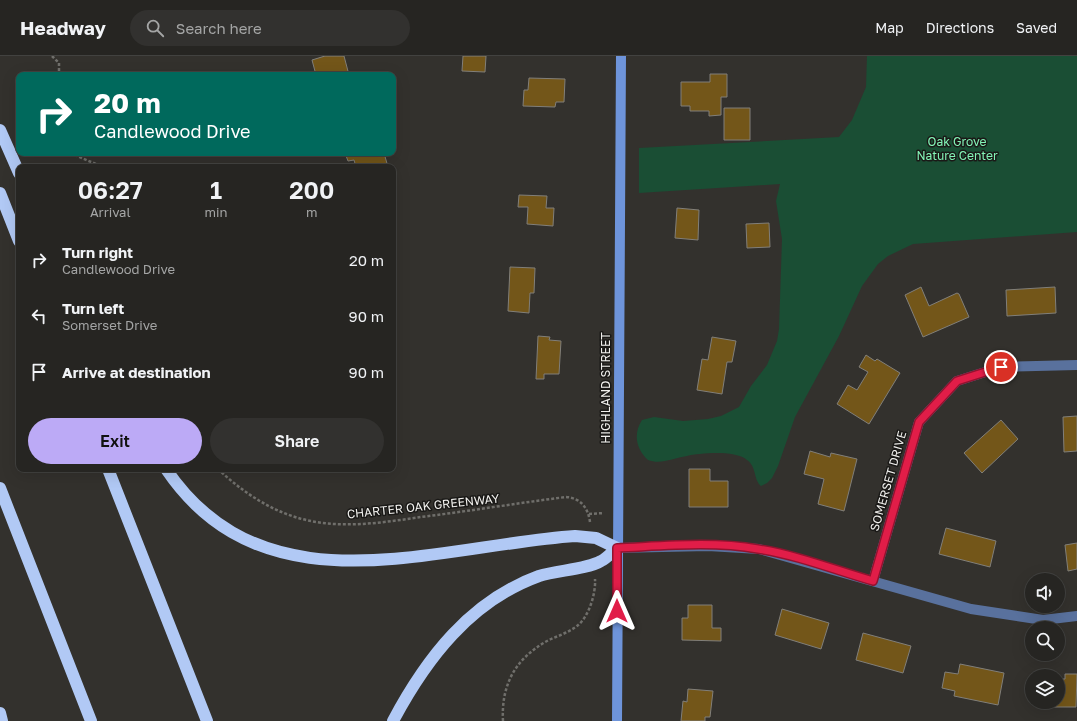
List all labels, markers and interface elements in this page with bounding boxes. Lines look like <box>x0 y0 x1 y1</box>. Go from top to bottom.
search box <box>130 10 410 46</box>
text: Headway <box>20 16 106 39</box>
icon: search <box>144 17 166 39</box>
text: Search here <box>176 19 262 37</box>
text: Map <box>875 19 904 36</box>
text: Directions <box>926 19 994 36</box>
text: Saved <box>1016 19 1057 36</box>
text: 20 m <box>94 86 161 119</box>
icon: right <box>28 88 80 140</box>
text: Candlewood Drive <box>94 120 251 142</box>
park label: Oak Grove Nature Center <box>916 134 998 163</box>
text: 06:27 <box>78 175 143 204</box>
text: 1 <box>210 175 222 204</box>
text: 200 <box>289 175 334 204</box>
text: Arrival <box>90 204 131 220</box>
text: min <box>205 204 227 220</box>
text: m <box>306 204 317 220</box>
text: Turn right <box>62 243 133 261</box>
icon: right <box>28 249 50 271</box>
text: 20 m <box>349 251 384 269</box>
text: Candlewood Drive <box>62 261 175 277</box>
text: Turn left <box>62 299 124 317</box>
icon: left <box>28 305 50 327</box>
text: 90 m <box>349 307 384 325</box>
text: Somerset Drive <box>62 317 157 333</box>
street label: HIGHLAND STREET <box>598 332 613 444</box>
pin <box>984 350 1018 384</box>
icon: arrive <box>990 356 1012 378</box>
icon: arrive <box>28 361 50 383</box>
text: Arrive at destination <box>62 363 211 381</box>
text: 90 m <box>349 363 384 381</box>
button: Exit <box>28 418 202 464</box>
button: Share <box>210 418 384 464</box>
street label: SOMERSET DRIVE <box>867 429 909 533</box>
street label: CHARTER OAK GREENWAY <box>346 491 500 521</box>
map controls <box>1025 573 1065 709</box>
button: sound <box>1025 573 1065 613</box>
position arrow <box>596 590 638 632</box>
button: search <box>1025 621 1065 661</box>
button: layers <box>1025 669 1065 709</box>

